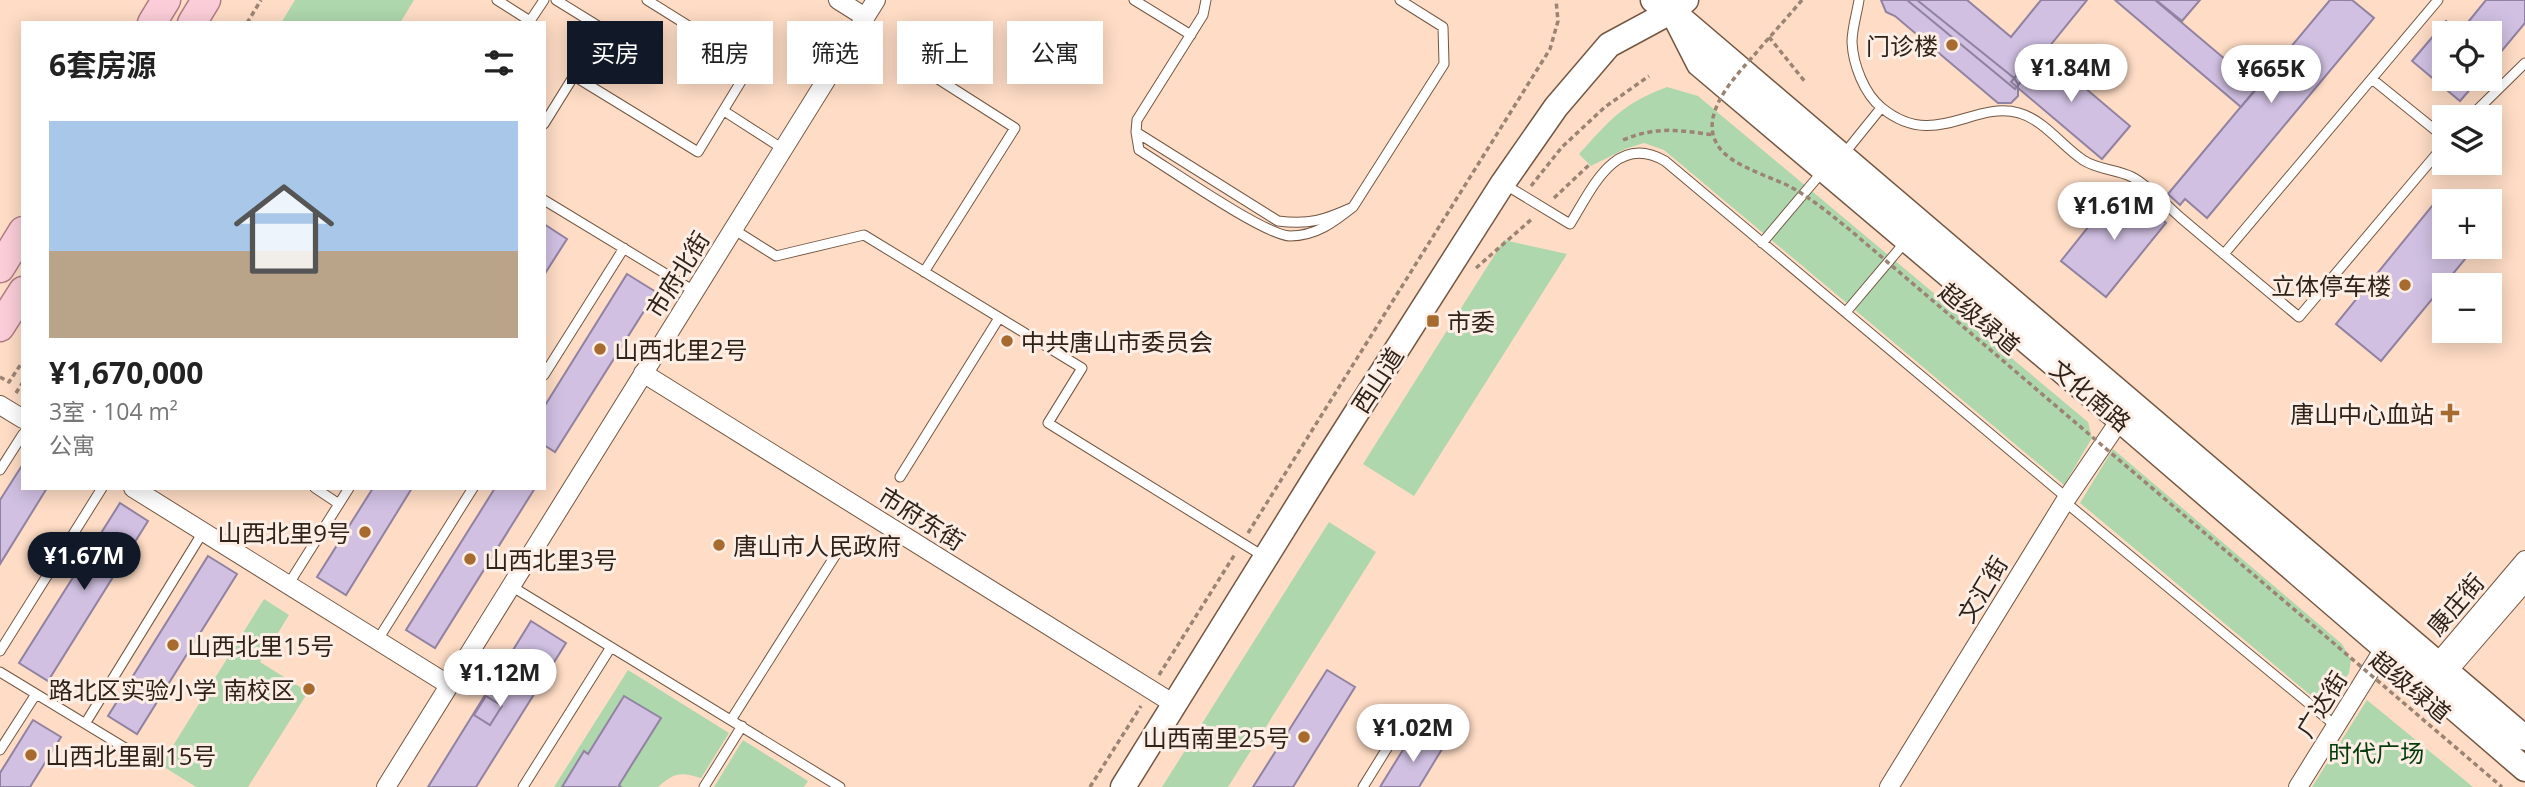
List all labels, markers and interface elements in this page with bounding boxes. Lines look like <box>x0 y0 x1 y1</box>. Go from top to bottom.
chip: 买房 <box>567 21 663 84</box>
chip: 租房 <box>677 21 773 84</box>
chip: 筛选 <box>787 21 883 84</box>
chip: 新上 <box>897 21 993 84</box>
chip: 公寓 <box>1007 21 1103 84</box>
map controls <box>2432 21 2502 343</box>
button: locate <box>2432 21 2502 91</box>
place label: 门诊楼 <box>1866 29 1938 62</box>
marker: 门诊楼 <box>1944 37 1960 53</box>
text: 6套房源 <box>49 44 156 85</box>
icon: filters <box>480 44 518 82</box>
pin: ¥1.84M <box>2014 44 2128 104</box>
pin: ¥665K <box>2222 46 2320 105</box>
text: ¥1.84M <box>2031 51 2111 83</box>
text: ¥665K <box>2237 52 2305 84</box>
button: layers <box>2432 105 2502 175</box>
icon: home <box>221 166 347 292</box>
pin: ¥1.61M <box>2057 182 2171 242</box>
text: ¥1.61M <box>2074 189 2154 221</box>
button: + <box>2432 189 2502 259</box>
street label: 市府北街 <box>638 225 716 323</box>
place label: 立体停车楼 <box>2271 269 2391 302</box>
button: − <box>2432 273 2502 343</box>
street label: 超级绿道 <box>1933 275 2027 361</box>
marker: 立体停车楼 <box>2397 277 2413 293</box>
place label: 市委 <box>1447 305 1495 338</box>
marker: 市委 <box>1425 313 1441 329</box>
place label: 中共唐山市委员会 <box>1021 325 1213 358</box>
place label: 山西北里2号 <box>614 333 748 366</box>
marker: 中共唐山市委员会 <box>999 333 1015 349</box>
marker: 山西北里2号 <box>592 341 608 357</box>
street label: 西山道 <box>1344 341 1410 419</box>
text: ¥1,670,000 <box>49 352 203 393</box>
street label: 文化南路 <box>2044 352 2138 438</box>
text: 3室 · 104 m² <box>49 395 178 427</box>
place label: 唐山中心血站 <box>2290 397 2434 430</box>
marker: 唐山中心血站 <box>2440 403 2460 423</box>
text: 公寓 <box>49 429 95 461</box>
street label: 市府东街 <box>873 479 971 557</box>
place label: 山西北里9号 <box>217 516 351 549</box>
marker: 山西北里9号 <box>357 524 373 540</box>
place label: 唐山市人民政府 <box>733 529 901 562</box>
pin: ¥1.67M <box>27 532 141 592</box>
marker: 唐山市人民政府 <box>711 537 727 553</box>
text: ¥1.67M <box>44 539 124 571</box>
place label: 山西北里3号 <box>484 543 618 576</box>
street label: 文汇街 <box>1949 550 2015 628</box>
marker: 山西北里3号 <box>462 551 478 567</box>
street label: 康庄街 <box>2419 566 2491 642</box>
place label: 山西北里15号 <box>187 629 334 662</box>
marker: 山西北里15号 <box>165 637 181 653</box>
street label: 超级绿道 <box>2364 643 2458 729</box>
pin: ¥1.12M <box>443 650 557 709</box>
text: ¥1.12M <box>460 656 540 688</box>
street label: 广达街 <box>2288 665 2354 743</box>
place label: 路北区实验小学 南校区 <box>49 673 295 706</box>
marker: 路北区实验小学 南校区 <box>301 681 317 697</box>
pin: ¥1.02M <box>1356 704 1470 764</box>
text: ¥1.02M <box>1373 711 1453 743</box>
place label: 山西南里25号 <box>1143 721 1290 754</box>
marker: 山西南里25号 <box>1296 729 1312 745</box>
park label: 时代广场 <box>2328 736 2424 769</box>
place label: 山西北里副15号 <box>45 739 216 772</box>
marker: 山西北里副15号 <box>23 747 39 763</box>

